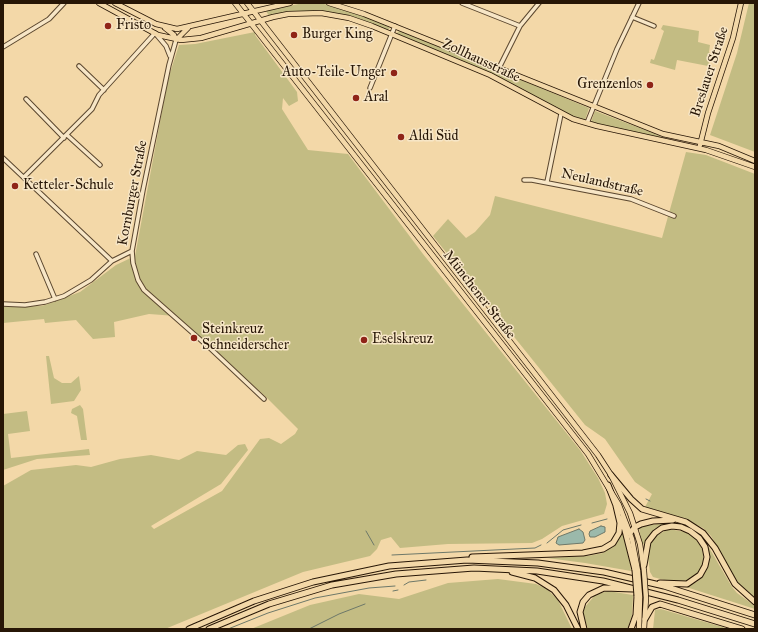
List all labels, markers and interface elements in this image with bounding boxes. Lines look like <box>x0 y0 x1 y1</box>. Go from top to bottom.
place label: Fristo <box>116 18 151 34</box>
marker: Fristo <box>103 21 113 31</box>
street label: Breslauer Straße <box>688 25 732 119</box>
place label: Burger King <box>302 27 372 43</box>
marker: Burger King <box>289 30 299 40</box>
street label: Zollhausstraße <box>439 36 523 86</box>
place label: Auto-Teile-Unger <box>282 65 386 81</box>
marker: Auto-Teile-Unger <box>389 68 399 78</box>
place label: Grenzenlos <box>577 77 642 93</box>
marker: Grenzenlos <box>645 80 655 90</box>
place label: Aral <box>364 90 388 106</box>
marker: Aral <box>351 93 361 103</box>
place label: Aldi Süd <box>409 129 459 145</box>
marker: Aldi Süd <box>396 132 406 142</box>
street label: Kornburger Straße <box>115 139 151 247</box>
street label: Neulandstraße <box>559 165 645 201</box>
place label: Ketteler-Schule <box>23 178 114 194</box>
marker: Ketteler-Schule <box>10 181 20 191</box>
street label: Münchener Straße <box>439 247 519 343</box>
place label: Steinkreuz Schneiderscher <box>202 322 289 354</box>
place label: Eselskreuz <box>372 332 433 348</box>
marker: Steinkreuz Schneiderscher <box>189 333 199 343</box>
marker: Eselskreuz <box>359 335 369 345</box>

